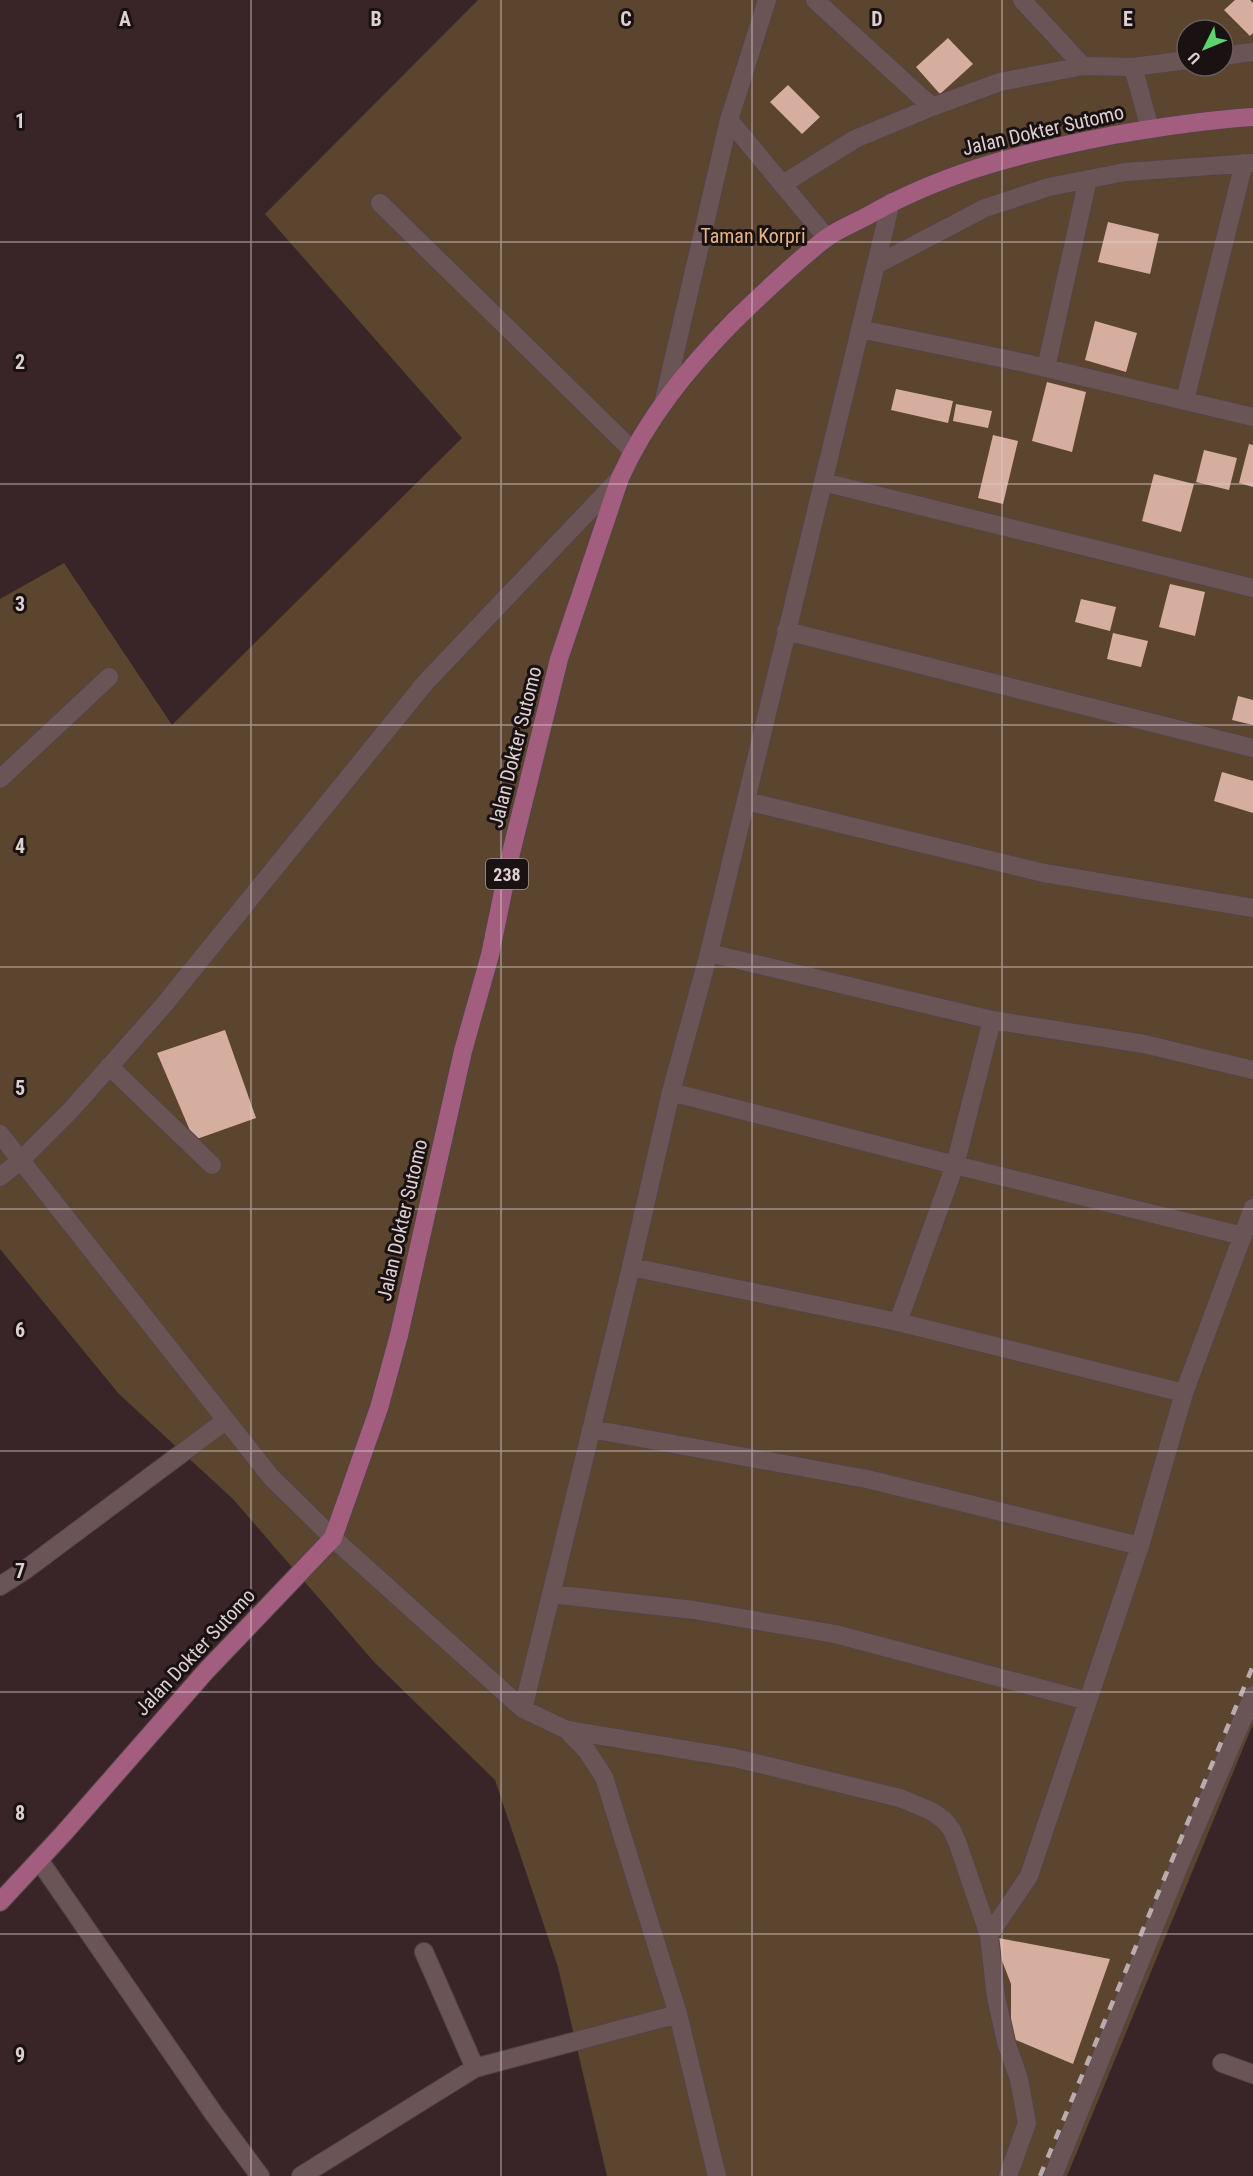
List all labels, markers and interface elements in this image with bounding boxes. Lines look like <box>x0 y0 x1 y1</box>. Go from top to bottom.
text: A <box>119 7 131 31</box>
text: B <box>370 7 382 31</box>
text: C <box>620 7 632 31</box>
text: D <box>871 7 883 31</box>
text: E <box>1123 7 1133 31</box>
north arrow <box>1175 18 1235 78</box>
text: U <box>1184 48 1204 68</box>
street label: Jalan Dokter Sutomo <box>960 100 1126 160</box>
text: 1 <box>15 109 25 133</box>
park label: Taman Korpri <box>700 224 806 248</box>
text: 2 <box>15 350 25 374</box>
text: 3 <box>15 592 25 616</box>
street label: Jalan Dokter Sutomo <box>483 664 547 830</box>
text: 4 <box>15 834 25 858</box>
road number: 238 <box>486 859 528 889</box>
text: 5 <box>15 1076 25 1100</box>
street label: Jalan Dokter Sutomo <box>372 1137 432 1303</box>
text: 6 <box>15 1318 25 1342</box>
text: 7 <box>15 1559 25 1583</box>
street label: Jalan Dokter Sutomo <box>130 1583 260 1721</box>
text: 8 <box>15 1801 25 1825</box>
text: 9 <box>15 2043 25 2067</box>

